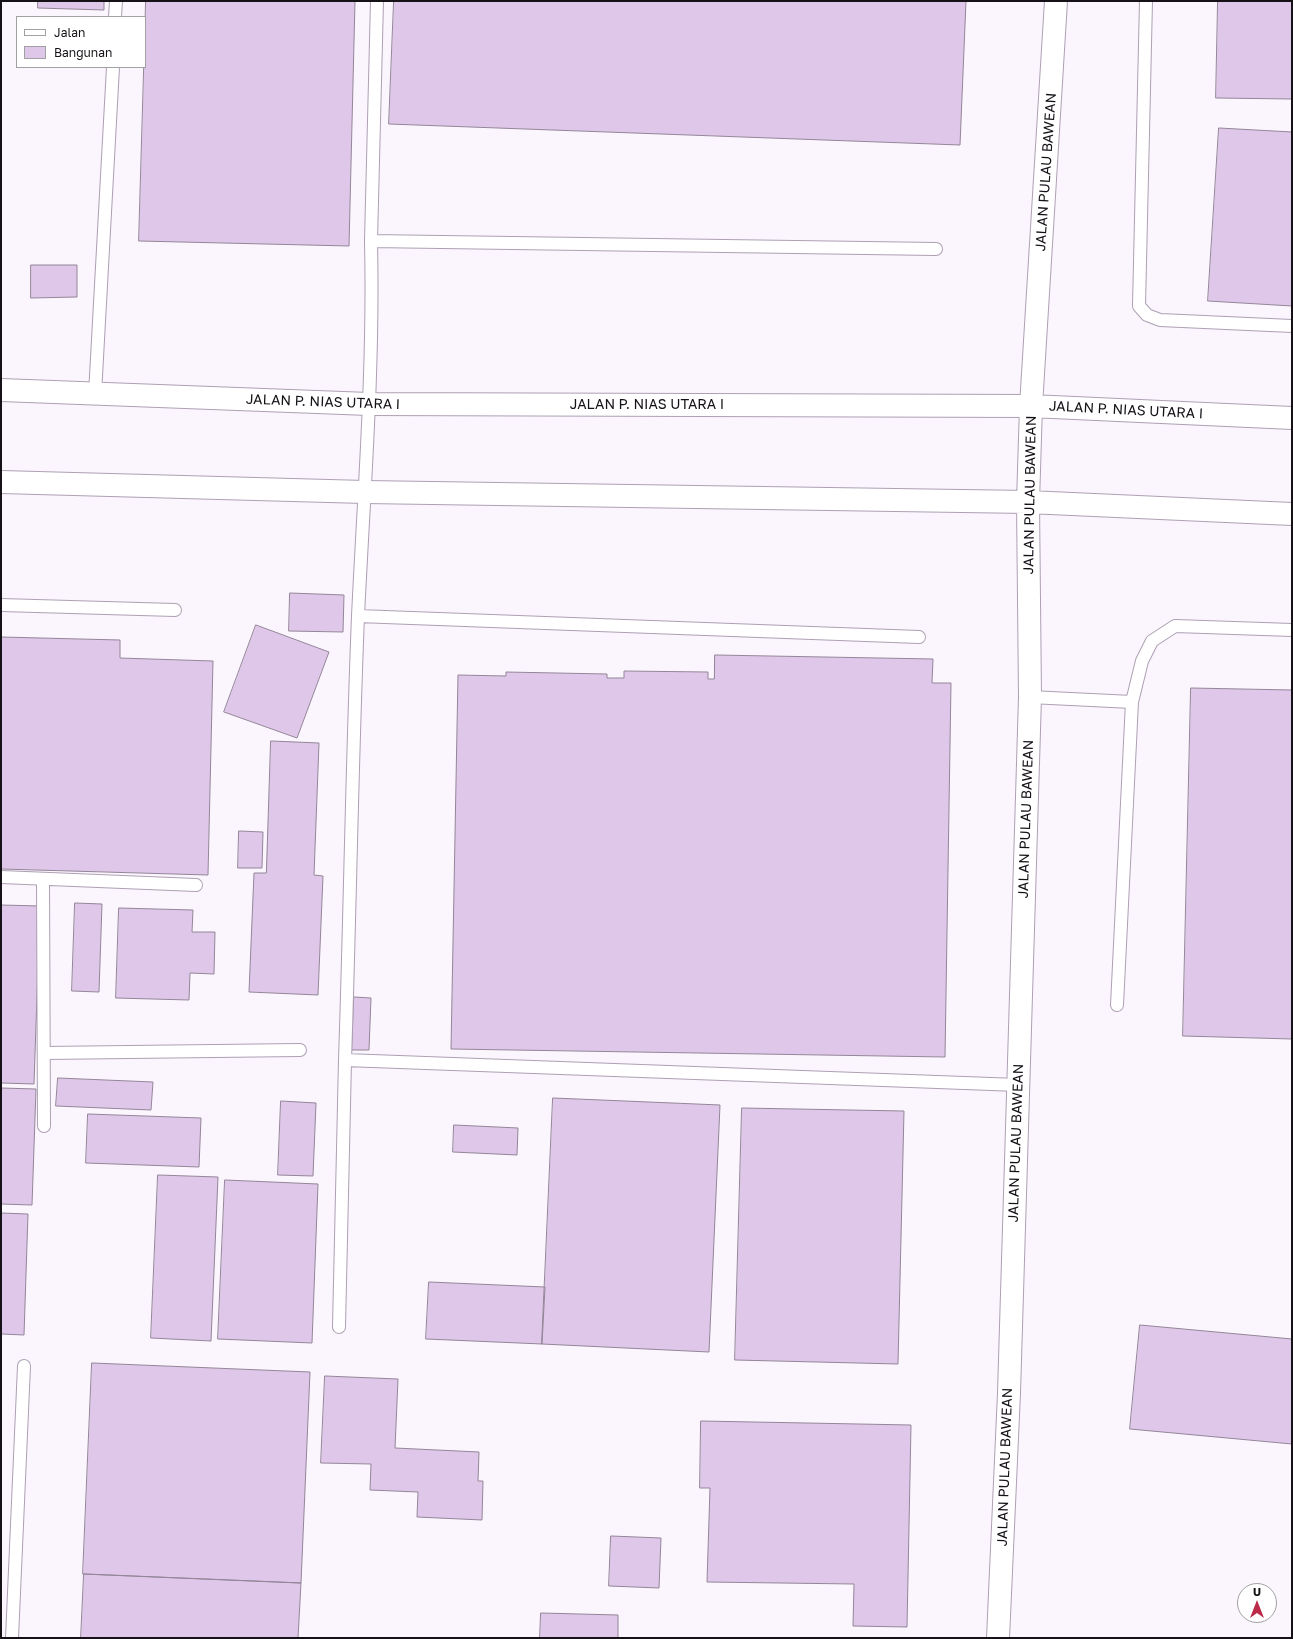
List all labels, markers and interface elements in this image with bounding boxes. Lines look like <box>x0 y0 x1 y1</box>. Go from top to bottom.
legend <box>16 16 146 68</box>
text: Jalan <box>54 25 85 40</box>
text: Bangunan <box>54 45 112 60</box>
street label: JALAN PULAU BAWEAN <box>1032 92 1060 252</box>
street label: JALAN P. NIAS UTARA I <box>246 391 400 413</box>
street label: JALAN P. NIAS UTARA I <box>570 397 724 413</box>
street label: JALAN P. NIAS UTARA I <box>1049 398 1203 422</box>
street label: JALAN PULAU BAWEAN <box>1020 415 1040 575</box>
street label: JALAN PULAU BAWEAN <box>1015 739 1037 899</box>
street label: JALAN PULAU BAWEAN <box>1005 1063 1027 1223</box>
street label: JALAN PULAU BAWEAN <box>994 1387 1016 1547</box>
north arrow <box>1237 1583 1277 1623</box>
text: U <box>1253 1585 1261 1598</box>

